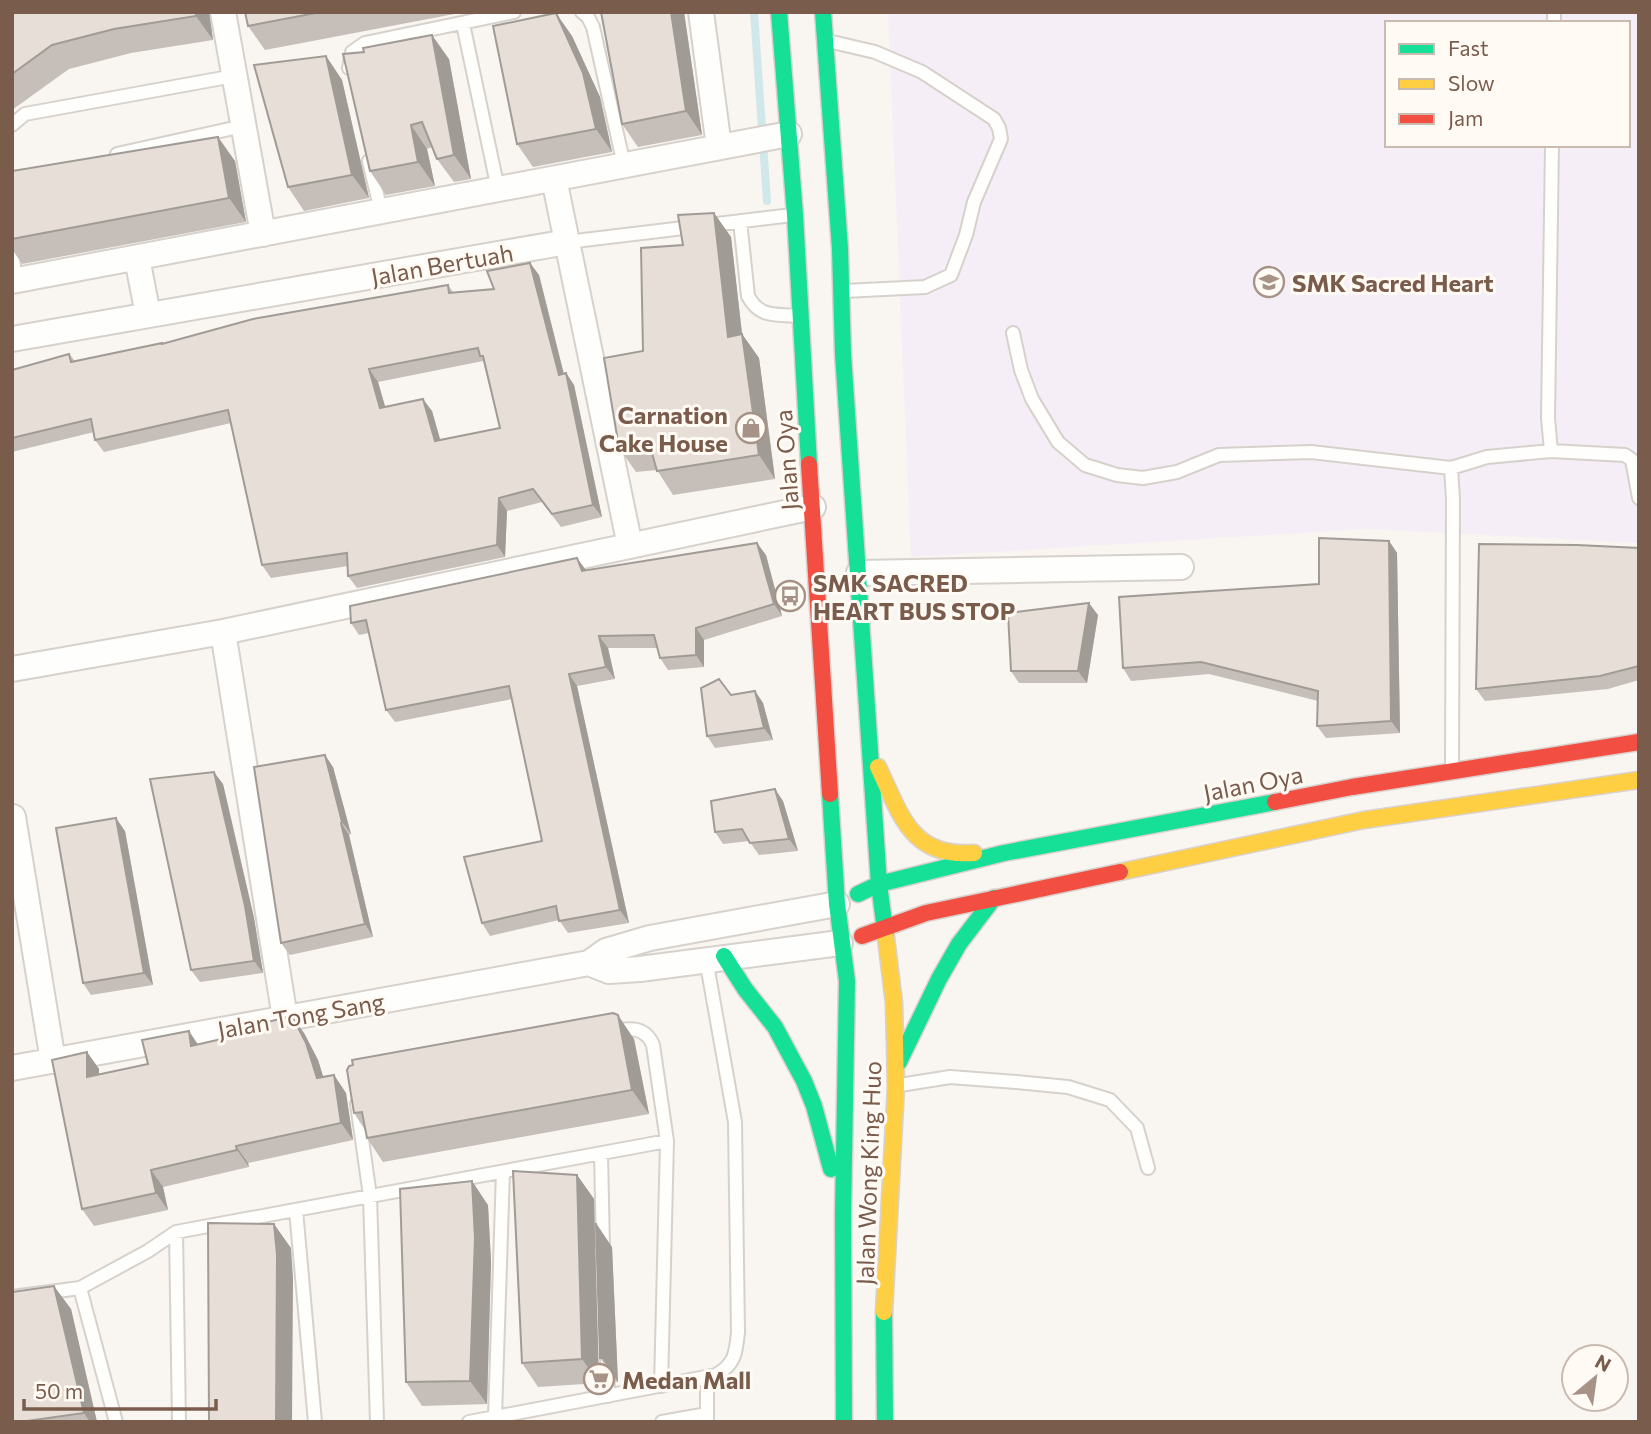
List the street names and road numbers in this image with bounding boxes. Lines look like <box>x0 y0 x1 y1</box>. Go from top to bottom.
street label: Jalan Bertuah <box>369 237 515 291</box>
street label: Jalan Oya <box>768 409 804 511</box>
street label: Jalan Oya <box>1201 759 1305 807</box>
street label: Jalan Tong Sang <box>215 986 387 1044</box>
street label: Jalan Wong King Huo <box>850 1060 886 1286</box>

